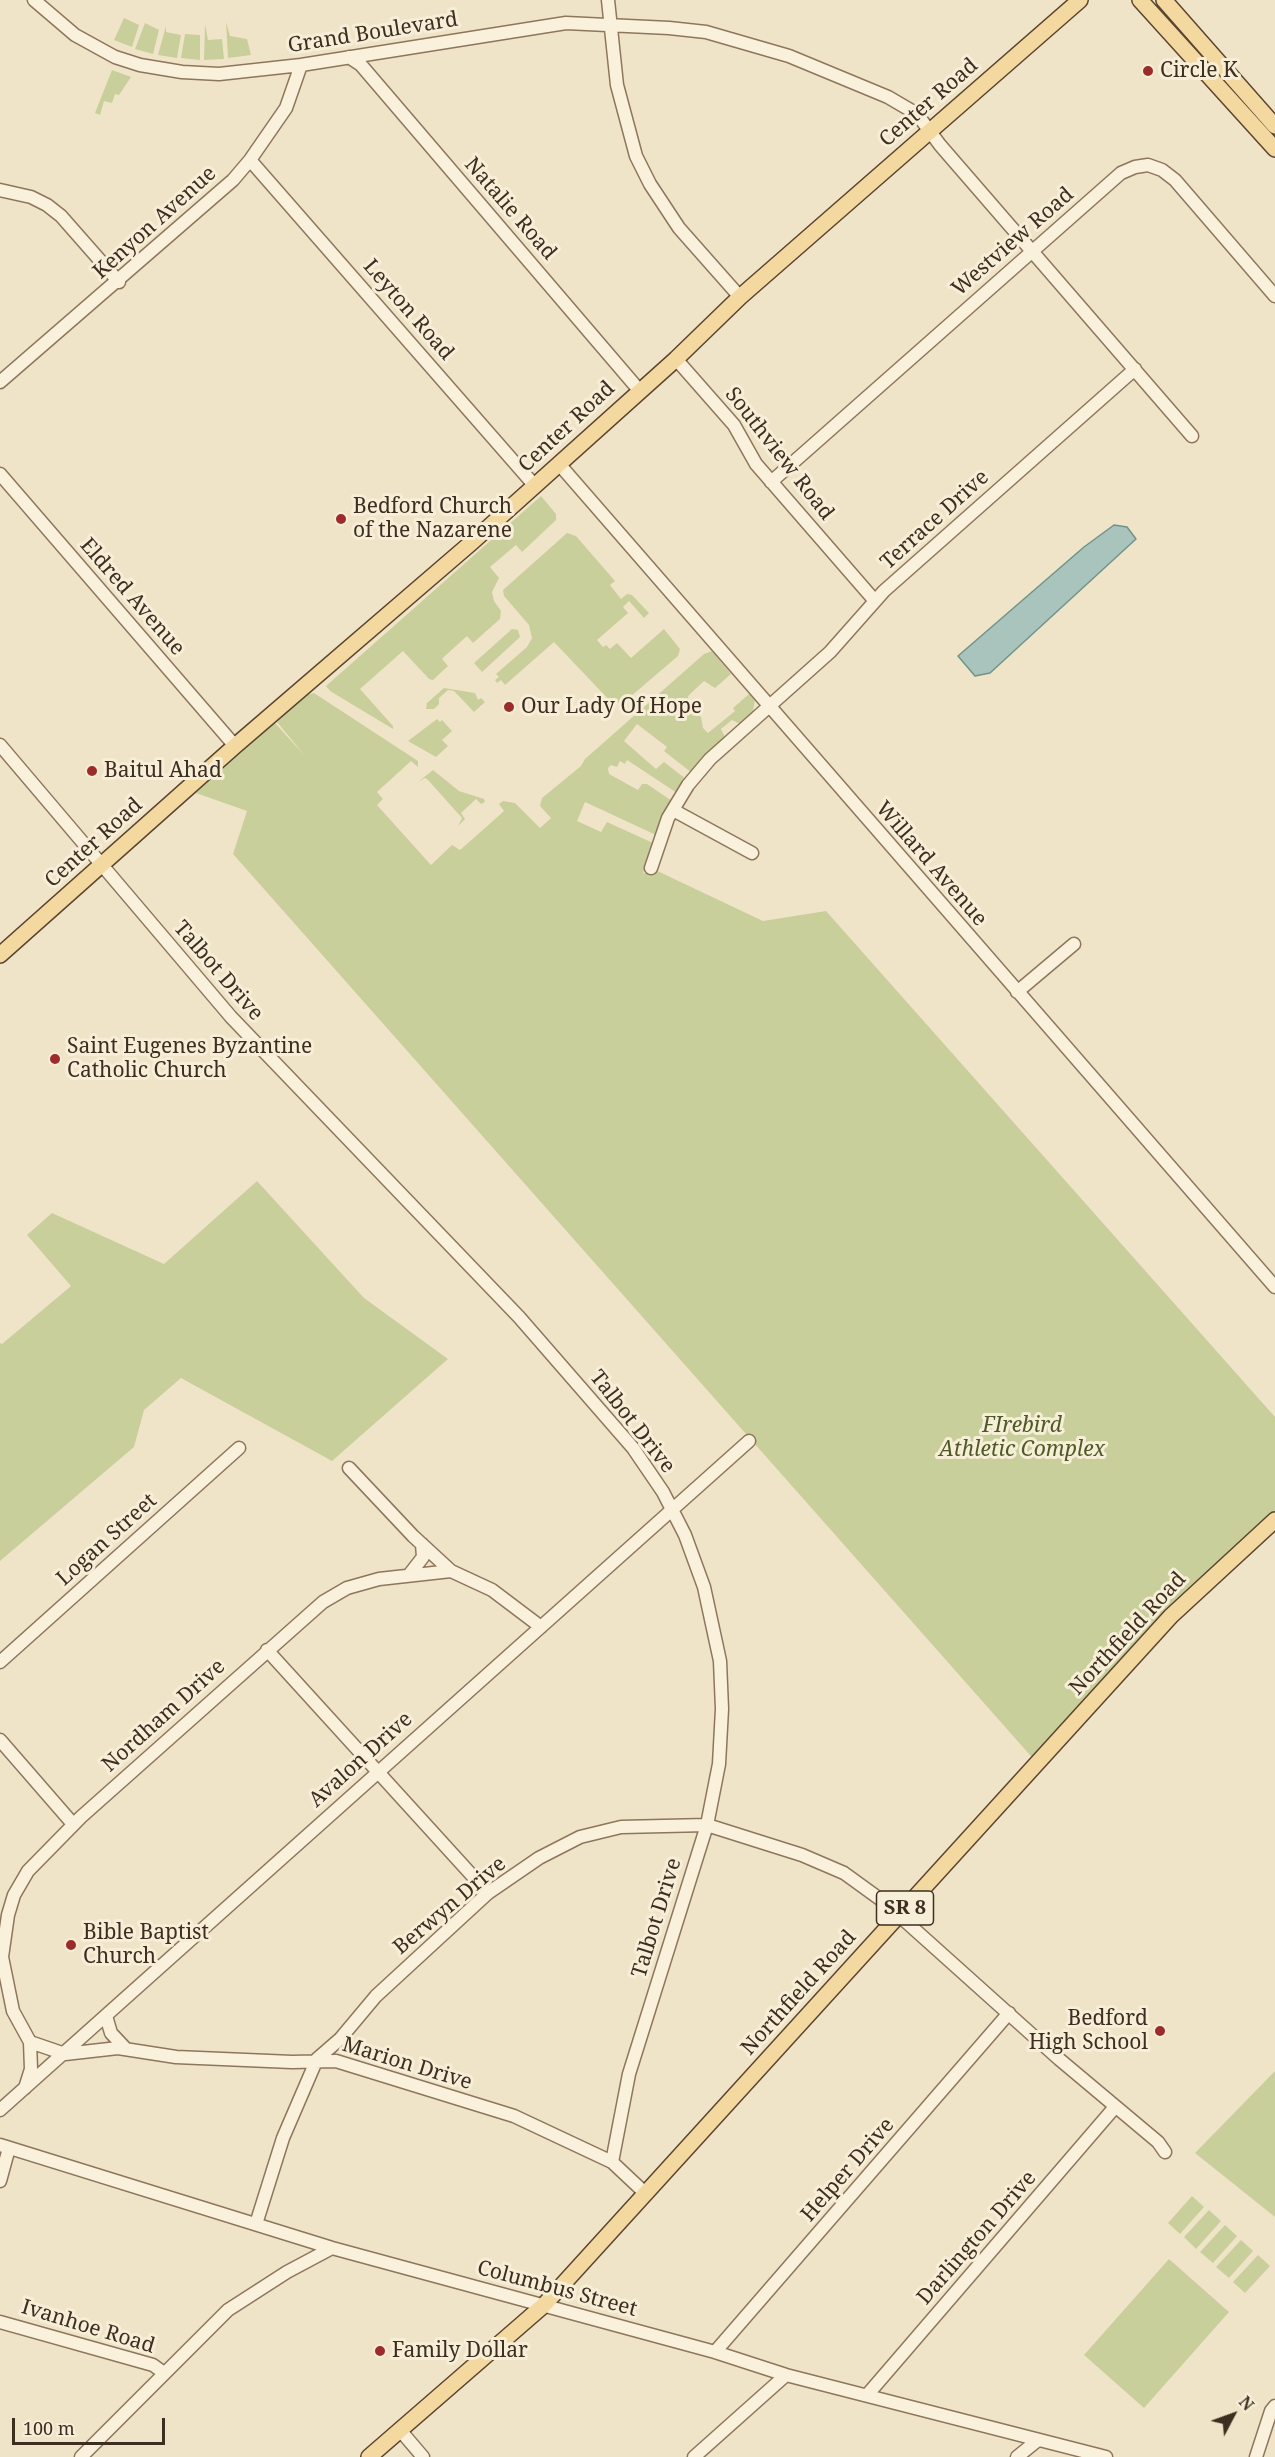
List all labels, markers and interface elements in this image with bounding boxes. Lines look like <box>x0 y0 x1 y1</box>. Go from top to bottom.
street label: Grand Boulevard <box>286 7 460 59</box>
street label: Center Road <box>875 53 983 153</box>
place label: Circle K <box>1160 58 1238 84</box>
marker: Circle K <box>1141 64 1155 78</box>
street label: Natalie Road <box>459 153 561 265</box>
street label: Kenyon Avenue <box>88 161 222 285</box>
street label: Westview Road <box>947 182 1079 302</box>
street label: Leyton Road <box>357 254 459 366</box>
street label: Center Road <box>514 376 620 478</box>
street label: Southview Road <box>719 382 839 526</box>
street label: Terrace Drive <box>876 465 994 575</box>
place label: Bedford Church of the Nazarene <box>353 494 512 544</box>
marker: Bedford Church of the Nazarene <box>334 512 348 526</box>
street label: Eldred Avenue <box>74 533 190 661</box>
place label: Our Lady Of Hope <box>521 694 702 720</box>
marker: Our Lady Of Hope <box>502 700 516 714</box>
place label: Baitul Ahad <box>104 758 222 784</box>
marker: Baitul Ahad <box>85 764 99 778</box>
street label: Center Road <box>40 793 148 893</box>
street label: Willard Avenue <box>870 797 992 931</box>
street label: Talbot Drive <box>168 916 268 1026</box>
place label: Saint Eugenes Byzantine Catholic Church <box>67 1034 312 1084</box>
marker: Saint Eugenes Byzantine Catholic Church <box>48 1052 62 1066</box>
street label: Talbot Drive <box>584 1365 680 1479</box>
park label: FIrebird Athletic Complex <box>939 1413 1105 1463</box>
street label: Logan Street <box>52 1489 162 1591</box>
street label: Northfield Road <box>1064 1567 1192 1701</box>
street label: Nordham Drive <box>97 1654 231 1778</box>
street label: Avalon Drive <box>304 1707 418 1813</box>
street label: Berwyn Drive <box>389 1852 511 1960</box>
street label: Talbot Drive <box>627 1855 687 1981</box>
road number: SR 8 <box>876 1891 934 1925</box>
place label: Bible Baptist Church <box>83 1920 209 1970</box>
street label: Northfield Road <box>736 1925 862 2061</box>
marker: Bible Baptist Church <box>64 1938 78 1952</box>
place label: Bedford High School <box>1029 2006 1148 2056</box>
marker: Bedford High School <box>1153 2024 1167 2038</box>
street label: Marion Drive <box>339 2032 475 2096</box>
street label: Helper Drive <box>796 2113 900 2227</box>
street label: Darlington Drive <box>912 2166 1042 2310</box>
street label: Columbus Street <box>474 2256 640 2322</box>
street label: Ivanhoe Road <box>18 2295 158 2359</box>
place label: Family Dollar <box>392 2338 528 2364</box>
marker: Family Dollar <box>373 2344 387 2358</box>
north arrow <box>1203 2385 1263 2445</box>
text: N <box>1234 2391 1259 2415</box>
scale bar <box>15 2406 168 2444</box>
text: 100 m <box>23 2416 75 2440</box>

